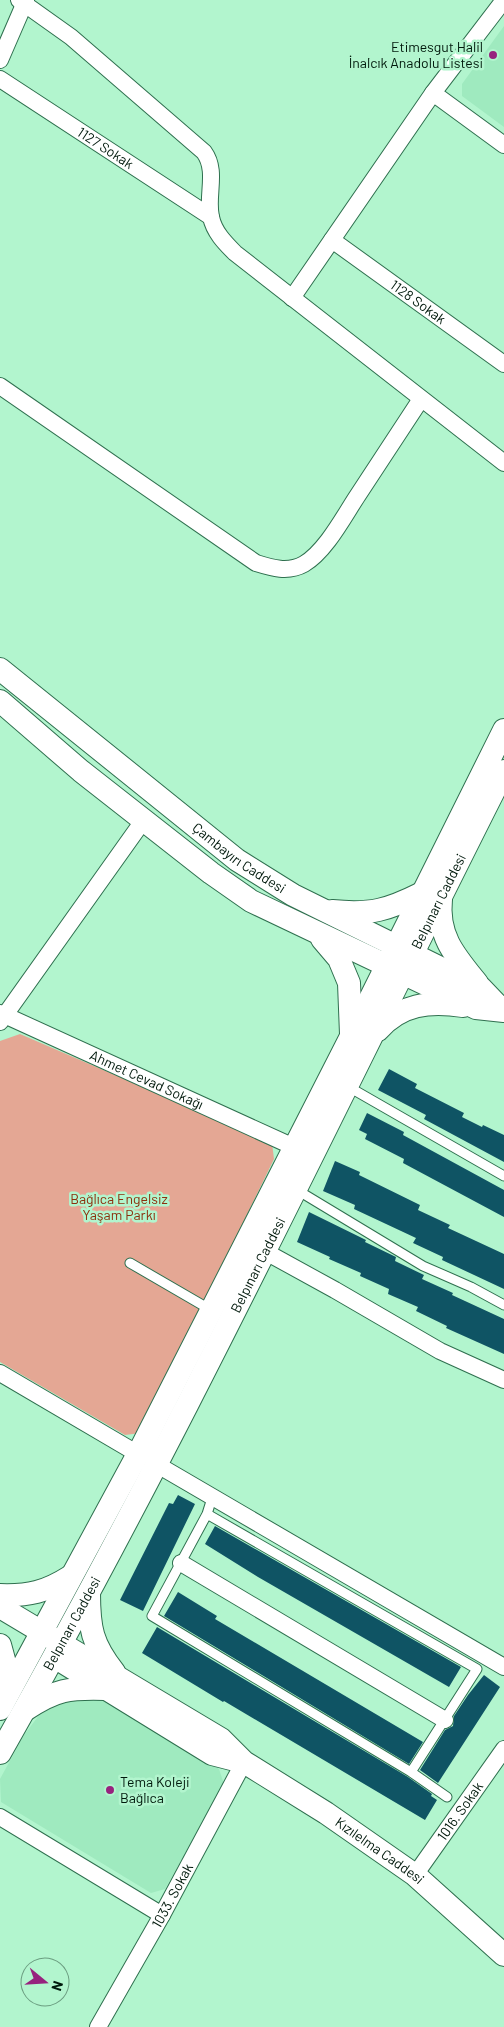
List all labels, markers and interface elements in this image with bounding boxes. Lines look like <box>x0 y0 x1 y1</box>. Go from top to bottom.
place label: Etimesgut Halil İnalcık Anadolu Listesi <box>349 38 483 71</box>
marker: Etimesgut Halil İnalcık Anadolu Listesi <box>487 49 499 61</box>
street label: 1127 Sokak <box>74 123 137 172</box>
street label: 1128 Sokak <box>387 276 449 327</box>
street label: Çambayırı Caddesi <box>189 819 289 896</box>
street label: Belpınarı Caddesi <box>407 851 469 952</box>
street label: Ahmet Cevad Sokağı <box>87 1046 206 1113</box>
park label: Bağlıca Engelsiz Yaşam Parkı <box>70 1190 168 1223</box>
street label: Belpınarı Caddesi <box>226 1214 288 1315</box>
street label: Belpınarı Caddesi <box>39 1573 104 1673</box>
place label: Tema Koleji Bağlıca <box>120 1773 190 1806</box>
street label: 1016. Sokak <box>433 1778 486 1844</box>
marker: Tema Koleji Bağlıca <box>104 1784 116 1796</box>
street label: Kızılelma Caddesi <box>332 1813 428 1887</box>
street label: 1033. Sokak <box>148 1860 196 1931</box>
north arrow <box>20 1957 70 2007</box>
text: N <box>48 1979 67 1993</box>

